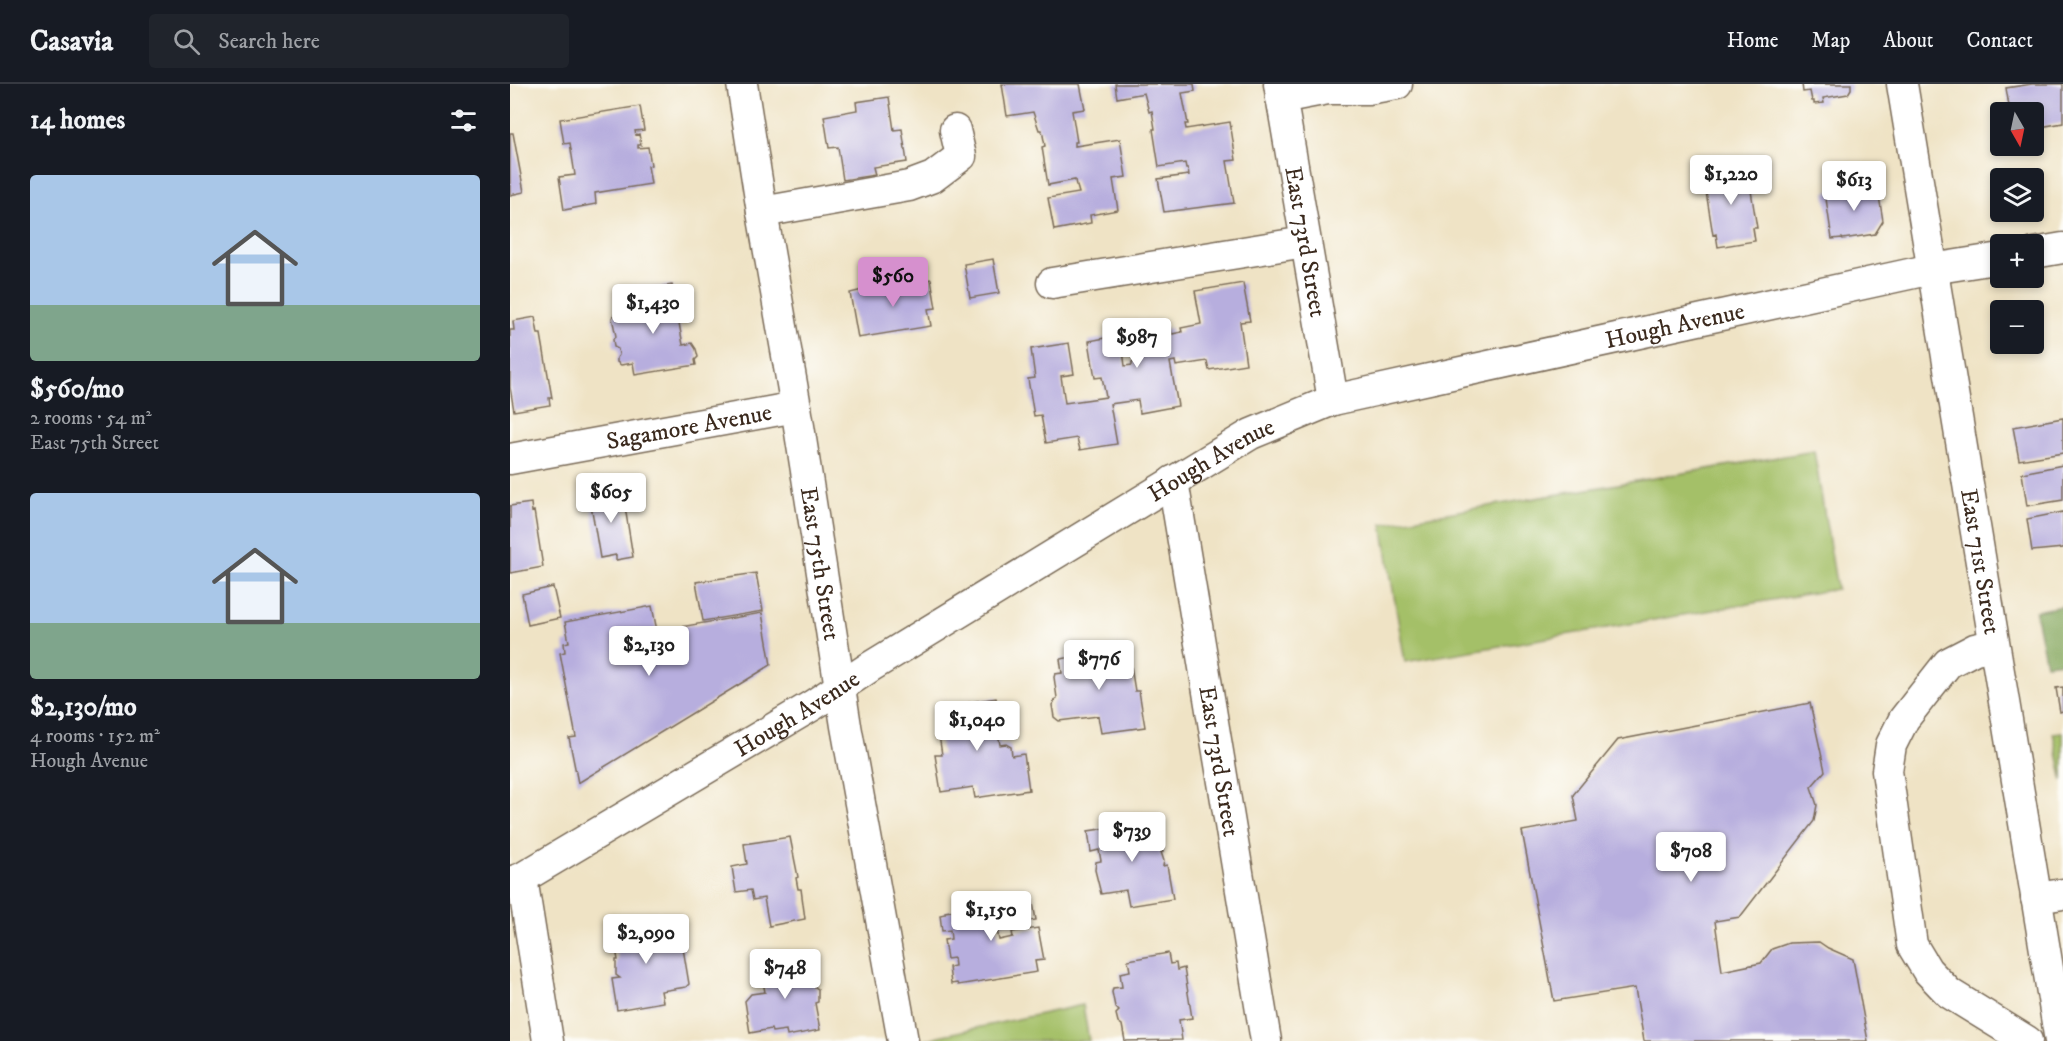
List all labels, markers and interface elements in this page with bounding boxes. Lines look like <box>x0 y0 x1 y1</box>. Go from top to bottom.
search box <box>149 14 569 68</box>
text: Casavia <box>30 24 113 59</box>
icon: search <box>170 25 203 58</box>
text: Search here <box>218 28 320 55</box>
text: Home <box>1727 28 1779 54</box>
text: Map <box>1812 28 1850 54</box>
text: About <box>1883 28 1934 54</box>
text: Contact <box>1967 28 2033 54</box>
north arrow <box>1990 102 2044 156</box>
map controls <box>1990 102 2044 354</box>
text: 14 homes <box>30 104 125 137</box>
icon: filters <box>447 104 480 137</box>
pin: $1,220 <box>1682 155 1780 206</box>
pin: $613 <box>1818 161 1890 212</box>
text: $1,220 <box>1704 162 1758 187</box>
street label: East 73rd Street <box>1277 164 1333 320</box>
text: $613 <box>1836 168 1872 193</box>
button: layers <box>1990 168 2044 222</box>
icon: home <box>201 214 309 322</box>
button: + <box>1990 234 2044 288</box>
pin: $560 <box>857 257 929 308</box>
text: $560 <box>872 264 914 289</box>
pin: $1,430 <box>604 284 702 335</box>
text: $1,430 <box>626 291 680 316</box>
street label: Hough Avenue <box>1603 296 1748 356</box>
button: − <box>1990 300 2044 354</box>
pin: $987 <box>1101 318 1173 369</box>
text: $987 <box>1116 325 1158 350</box>
text: $560/mo <box>30 373 124 406</box>
street label: Sagamore Avenue <box>604 398 774 457</box>
text: 2 rooms · 54 m² <box>30 406 152 431</box>
street label: Hough Avenue <box>1143 412 1279 509</box>
text: East 75th Street <box>30 431 159 456</box>
pin: $605 <box>575 473 647 524</box>
text: $605 <box>590 480 632 505</box>
street label: East 75th Street <box>793 485 846 643</box>
street label: East 71st Street <box>1953 487 2007 637</box>
icon: home <box>201 532 309 640</box>
pin: $2,130 <box>600 626 698 677</box>
text: $2,130 <box>623 633 675 658</box>
pin: $776 <box>1063 640 1135 691</box>
text: $776 <box>1078 647 1120 672</box>
street label: Hough Avenue <box>729 664 866 764</box>
street label: East 73rd Street <box>1191 684 1246 839</box>
text: $2,130/mo <box>30 691 137 724</box>
pin: $1,040 <box>928 701 1026 752</box>
text: $1,040 <box>949 708 1005 733</box>
text: 4 rooms · 152 m² <box>30 724 160 749</box>
text: Hough Avenue <box>30 749 148 774</box>
pin: $739 <box>1096 812 1168 863</box>
text: $739 <box>1113 819 1151 844</box>
pin: $708 <box>1655 832 1727 883</box>
text: $708 <box>1670 839 1712 864</box>
pin: $1,150 <box>942 891 1040 942</box>
text: $1,150 <box>965 898 1017 923</box>
pin: $2,090 <box>597 914 695 965</box>
text: $2,090 <box>617 921 675 946</box>
pin: $748 <box>749 949 821 1000</box>
text: $748 <box>764 956 806 981</box>

